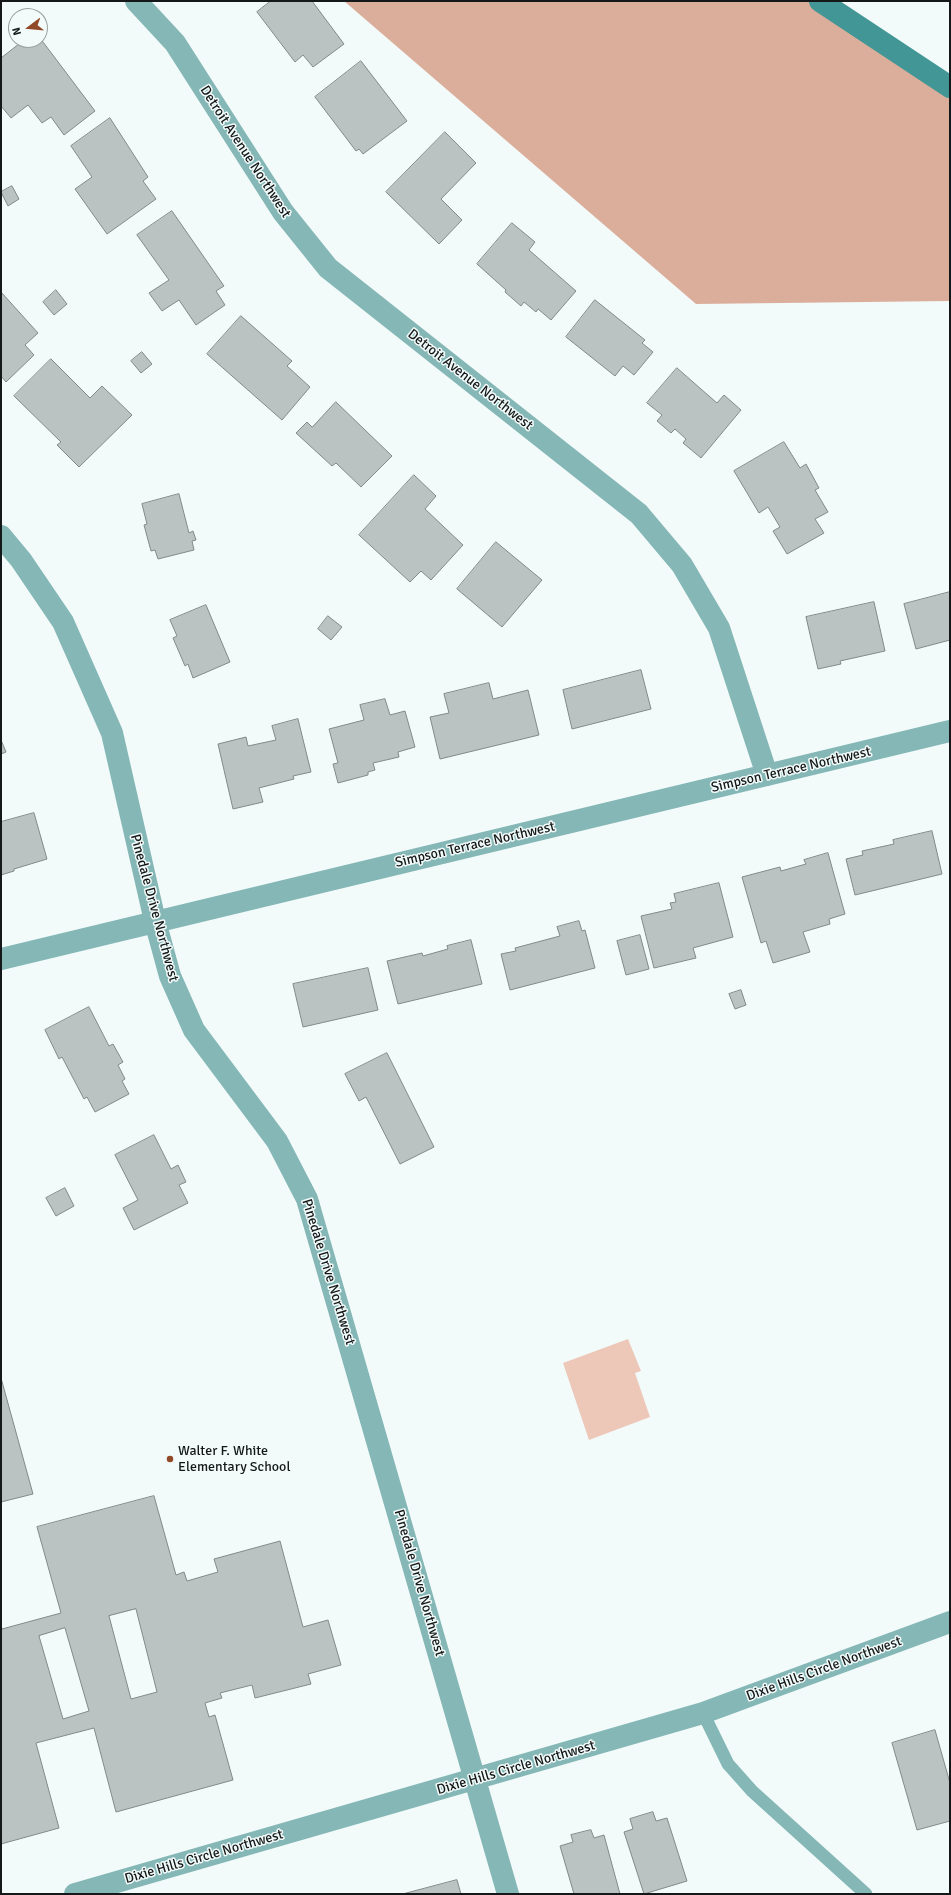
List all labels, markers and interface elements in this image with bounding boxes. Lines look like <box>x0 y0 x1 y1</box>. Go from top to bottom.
north arrow <box>8 8 48 48</box>
text: N <box>10 26 24 37</box>
street label: Detroit Avenue Northwest <box>196 83 294 221</box>
street label: Detroit Avenue Northwest <box>404 326 536 434</box>
street label: Simpson Terrace Northwest <box>710 743 872 797</box>
street label: Simpson Terrace Northwest <box>394 818 556 872</box>
street label: Pinedale Drive Northwest <box>126 832 182 984</box>
street label: Pinedale Drive Northwest <box>298 1197 358 1347</box>
place label: Walter F. White Elementary School <box>178 1443 291 1476</box>
marker: Walter F. White Elementary School <box>165 1454 175 1464</box>
street label: Pinedale Drive Northwest <box>390 1508 448 1658</box>
street label: Dixie Hills Circle Northwest <box>744 1633 904 1705</box>
street label: Dixie Hills Circle Northwest <box>435 1737 597 1799</box>
street label: Dixie Hills Circle Northwest <box>123 1826 285 1888</box>

